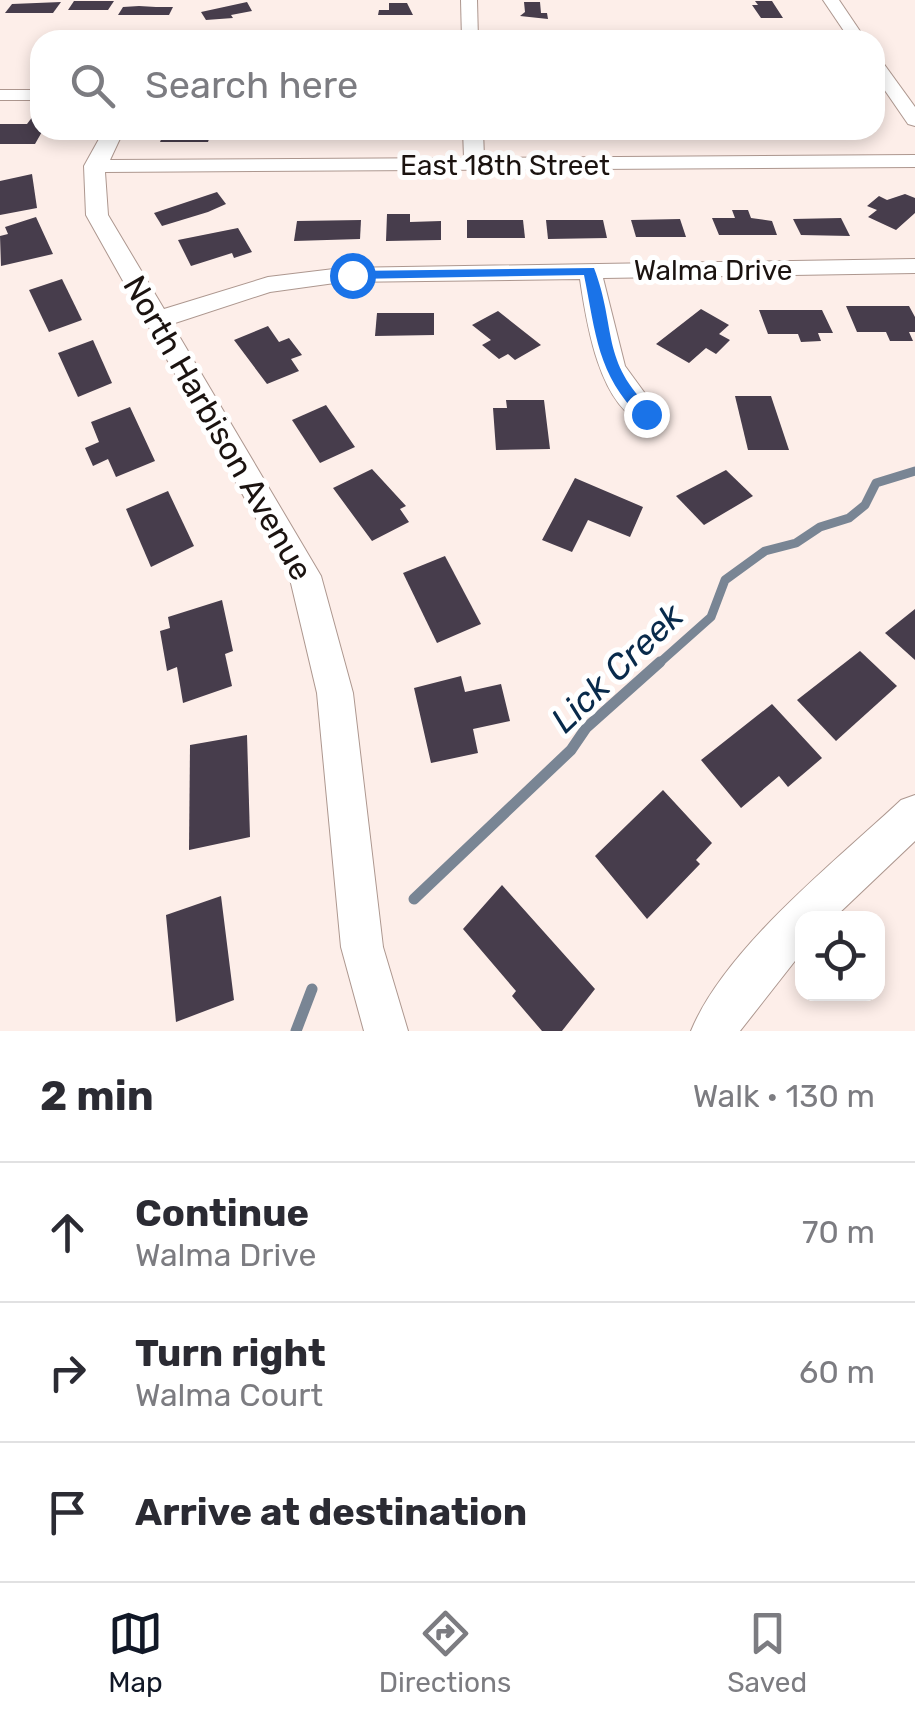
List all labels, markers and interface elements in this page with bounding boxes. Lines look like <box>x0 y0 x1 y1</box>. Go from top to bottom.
search box <box>30 30 885 140</box>
icon: search <box>65 58 120 113</box>
text: Search here <box>145 62 358 108</box>
street label: East 18th Street <box>400 149 610 182</box>
route start <box>330 253 376 299</box>
street label: Walma Drive <box>634 254 792 287</box>
street label: North Harbison Avenue <box>115 269 321 587</box>
route end <box>624 392 670 438</box>
water label: Lick Creek <box>542 594 692 741</box>
map controls <box>795 911 885 1001</box>
button: locate <box>795 911 885 1001</box>
text: 2 min <box>40 1071 154 1121</box>
text: Walk · 130 m <box>693 1077 875 1115</box>
text: Continue <box>135 1190 309 1236</box>
icon: ahead <box>40 1205 95 1260</box>
text: 70 m <box>802 1213 875 1251</box>
text: Walma Drive <box>135 1236 316 1274</box>
text: Turn right <box>135 1330 326 1376</box>
icon: right <box>40 1345 95 1400</box>
text: 60 m <box>799 1353 875 1391</box>
text: Walma Court <box>135 1376 323 1414</box>
icon: arrive <box>40 1485 95 1540</box>
text: Arrive at destination <box>135 1489 527 1535</box>
tab: Map <box>108 1606 163 1699</box>
tab: Directions <box>379 1606 511 1699</box>
tab: Saved <box>727 1606 807 1699</box>

